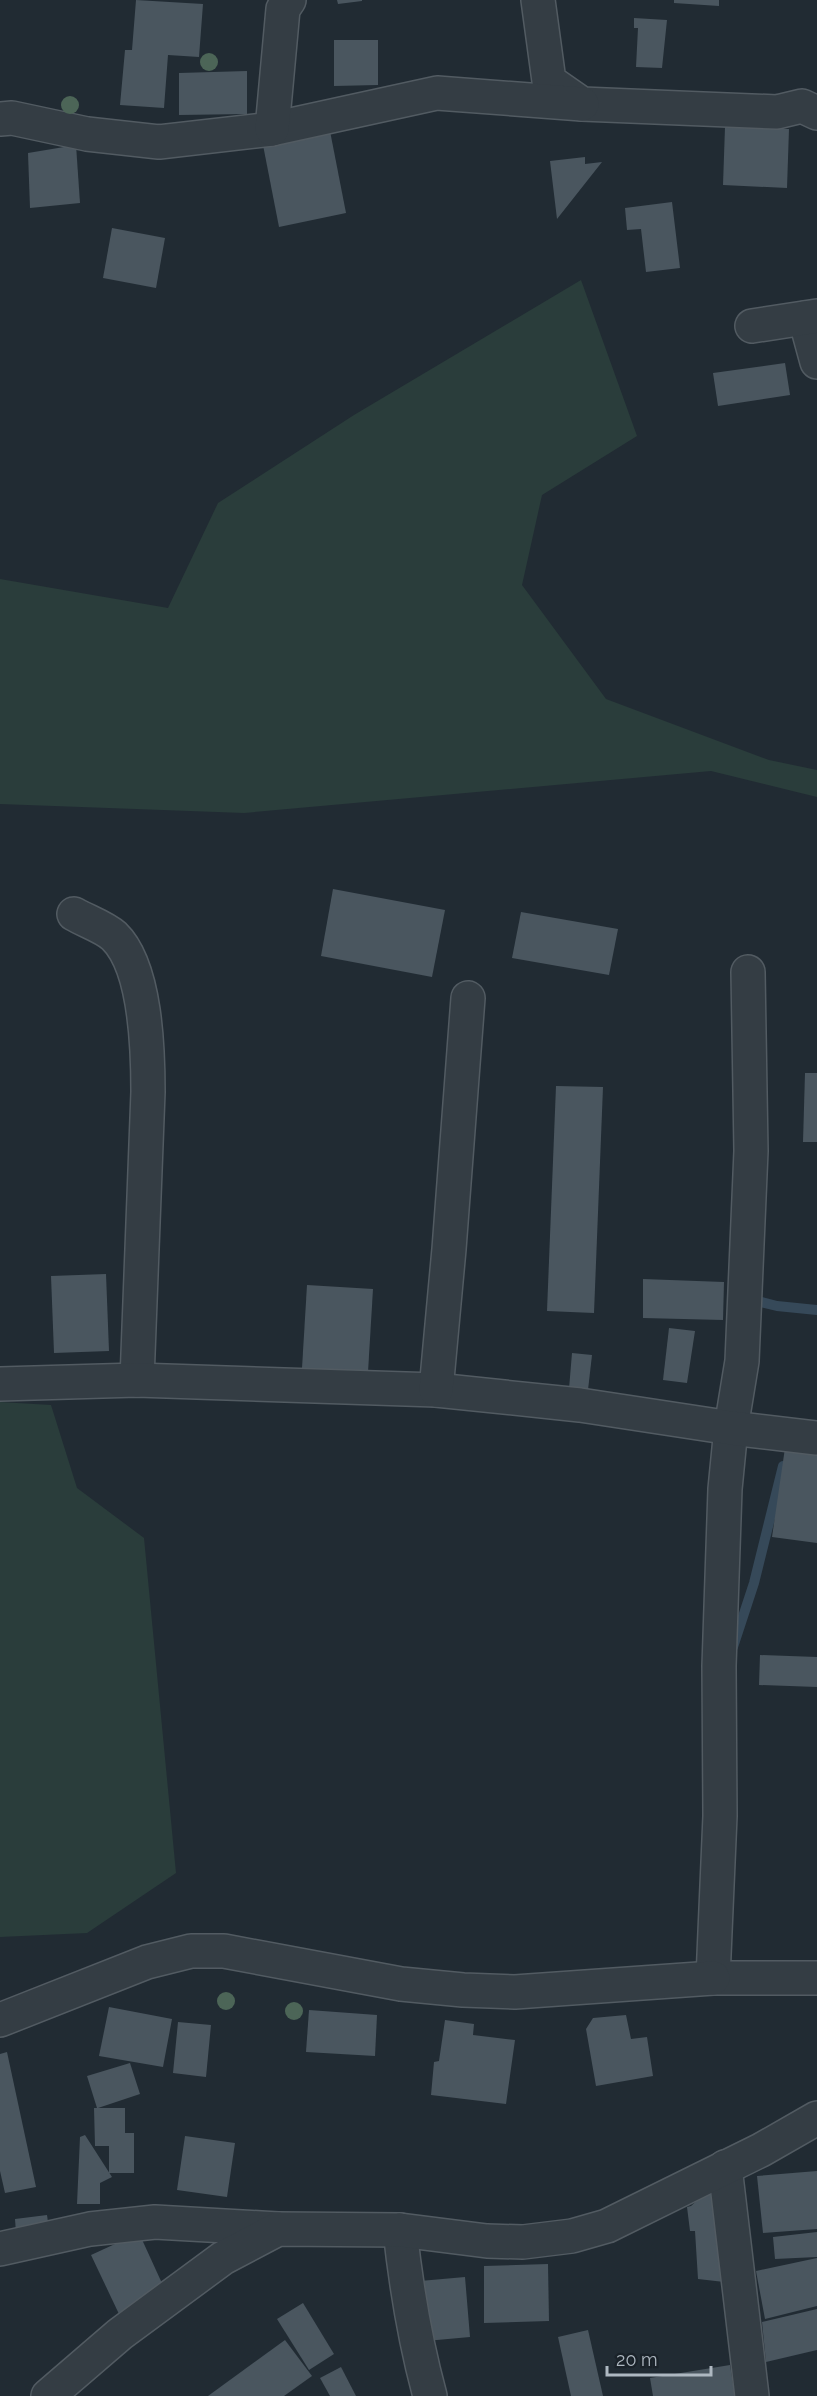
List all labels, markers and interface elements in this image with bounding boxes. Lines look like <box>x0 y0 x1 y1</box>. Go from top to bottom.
scale bar <box>607 2339 710 2377</box>
text: 20 m <box>616 2349 658 2370</box>

